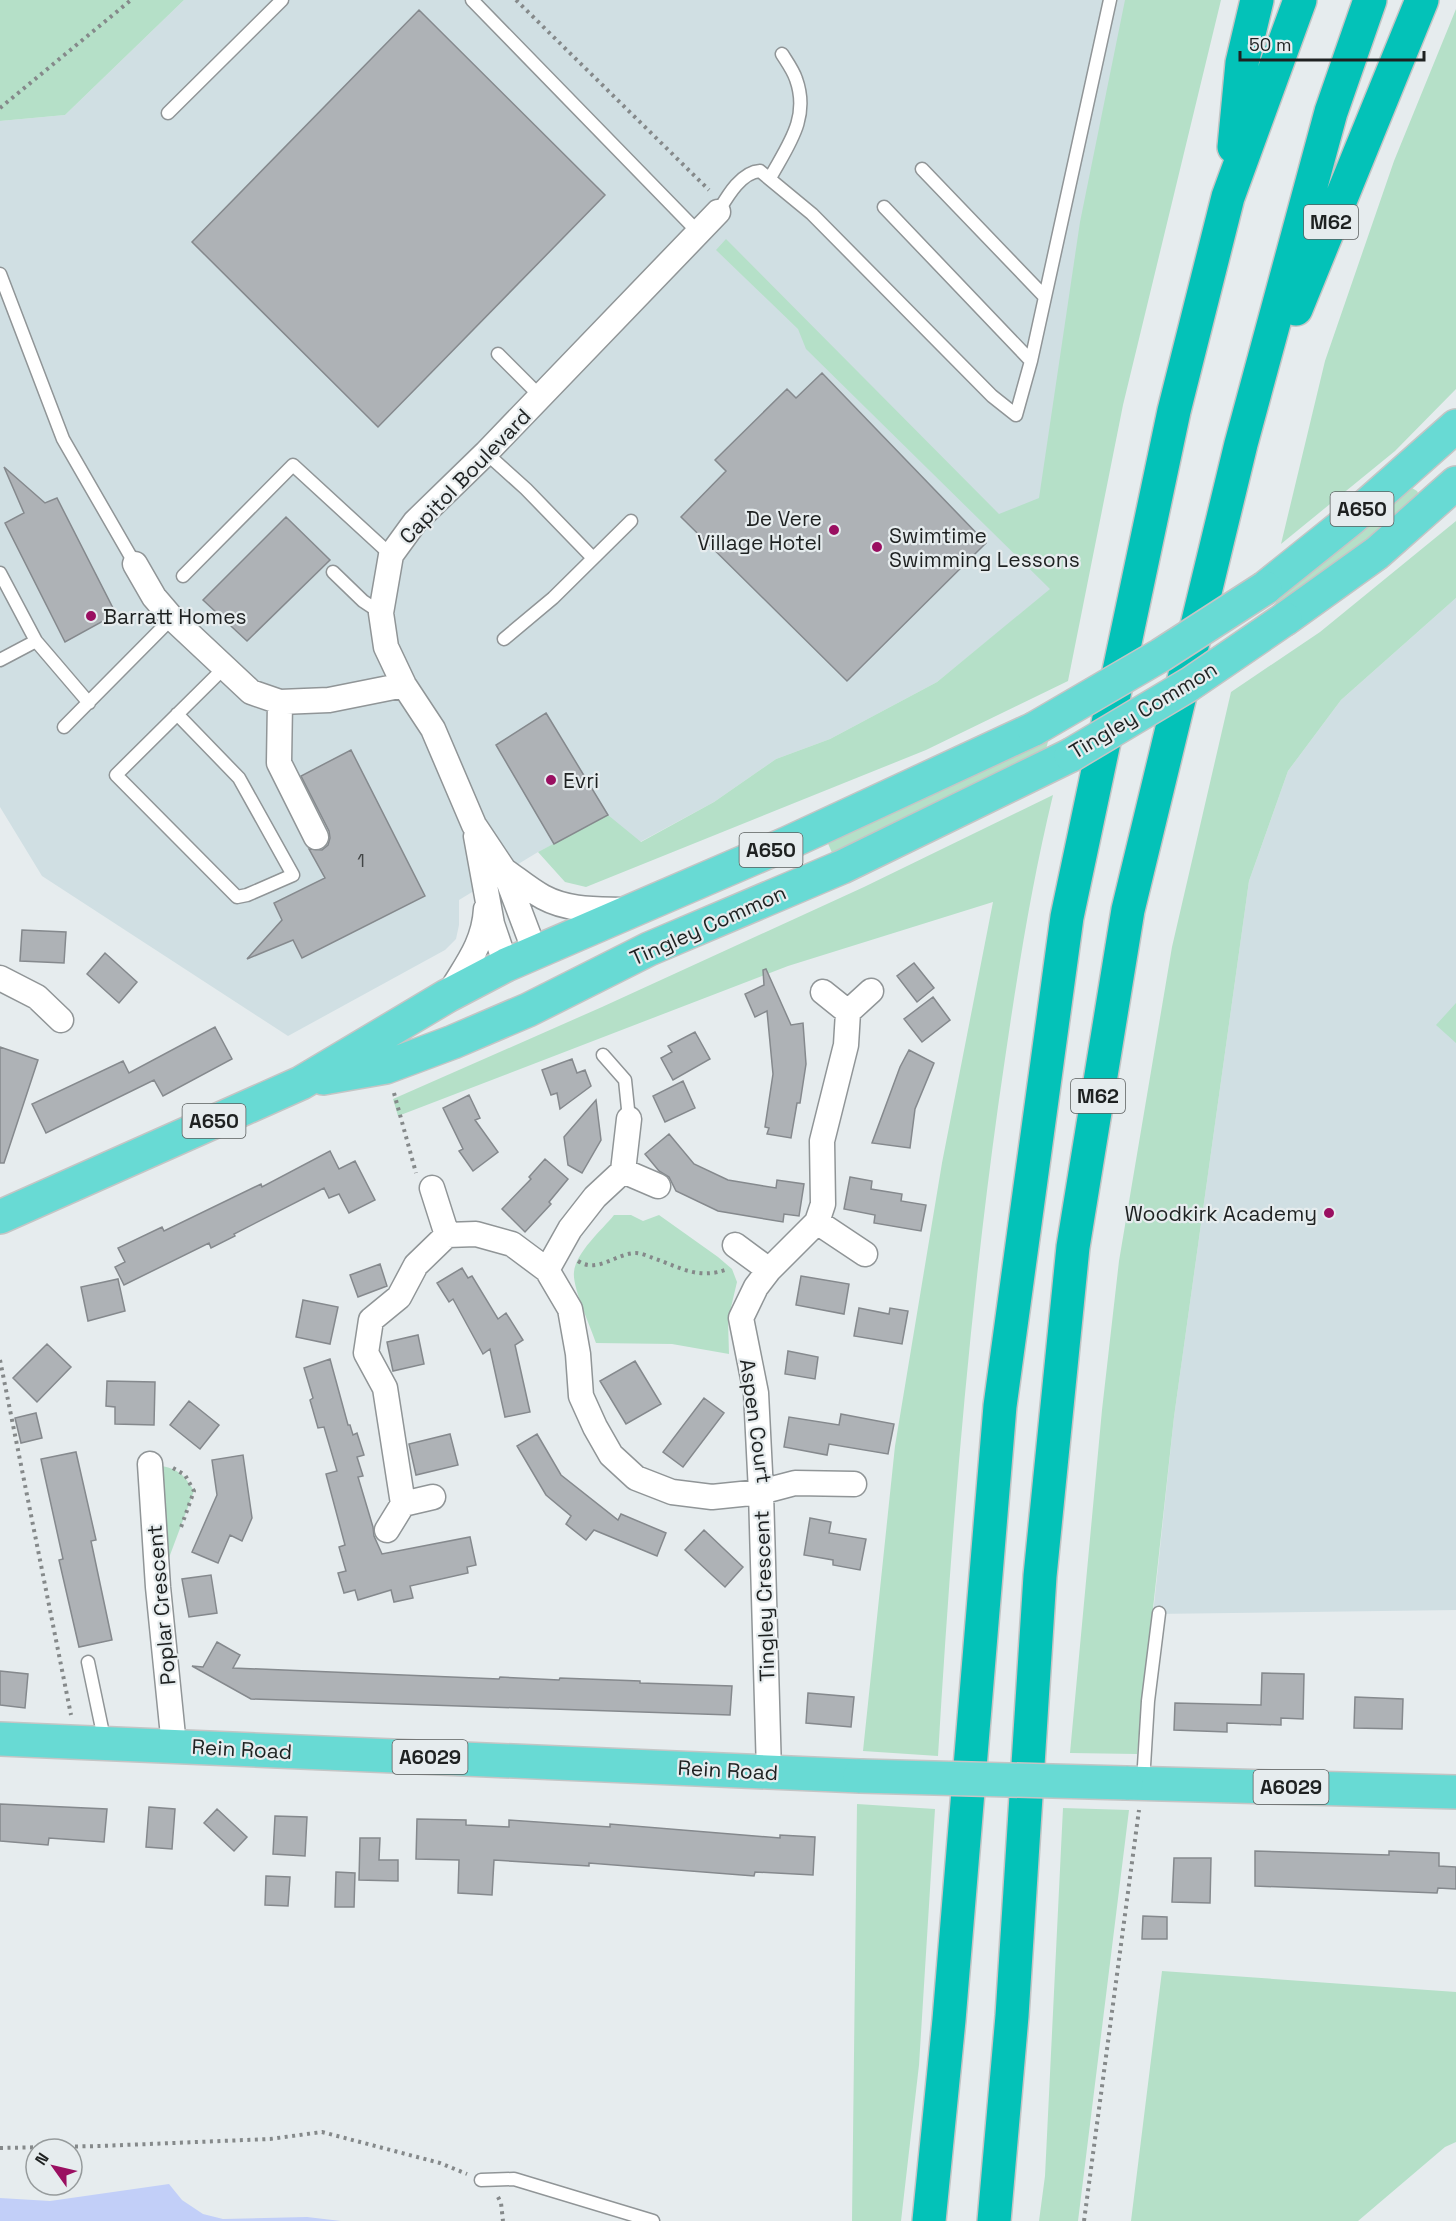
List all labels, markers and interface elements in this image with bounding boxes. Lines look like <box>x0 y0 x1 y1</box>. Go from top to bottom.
scale bar <box>1240 24 1424 62</box>
text: 50 m <box>1249 33 1291 56</box>
road number: M62 <box>1304 205 1358 239</box>
street label: Capitol Boulevard <box>393 403 537 549</box>
road number: A650 <box>1330 492 1394 526</box>
place label: De Vere Village Hotel <box>697 505 822 556</box>
place label: Swimtime Swimming Lessons <box>889 522 1080 573</box>
marker: De Vere Village Hotel <box>827 523 841 537</box>
marker: Swimtime Swimming Lessons <box>870 540 884 554</box>
place label: Barratt Homes <box>103 603 247 630</box>
marker: Barratt Homes <box>84 609 98 623</box>
street label: Tingley Common <box>1064 655 1222 765</box>
place label: Evri <box>563 767 599 794</box>
marker: Evri <box>544 773 558 787</box>
road number: A650 <box>740 833 802 867</box>
house number: 1 <box>357 849 365 872</box>
street label: Tingley Common <box>626 879 790 971</box>
road number: M62 <box>1071 1079 1125 1113</box>
road number: A650 <box>182 1104 246 1138</box>
place label: Woodkirk Academy <box>1124 1200 1317 1227</box>
marker: Woodkirk Academy <box>1322 1206 1336 1220</box>
street label: Aspen Court <box>734 1357 778 1485</box>
street label: Tingley Crescent <box>748 1510 780 1682</box>
street label: Poplar Crescent <box>141 1524 181 1686</box>
street label: Rein Road <box>191 1733 293 1765</box>
road number: A6029 <box>392 1740 468 1774</box>
street label: Rein Road <box>677 1754 779 1786</box>
road number: A6029 <box>1254 1770 1328 1804</box>
north arrow <box>24 2137 84 2197</box>
text: N <box>30 2149 54 2169</box>

